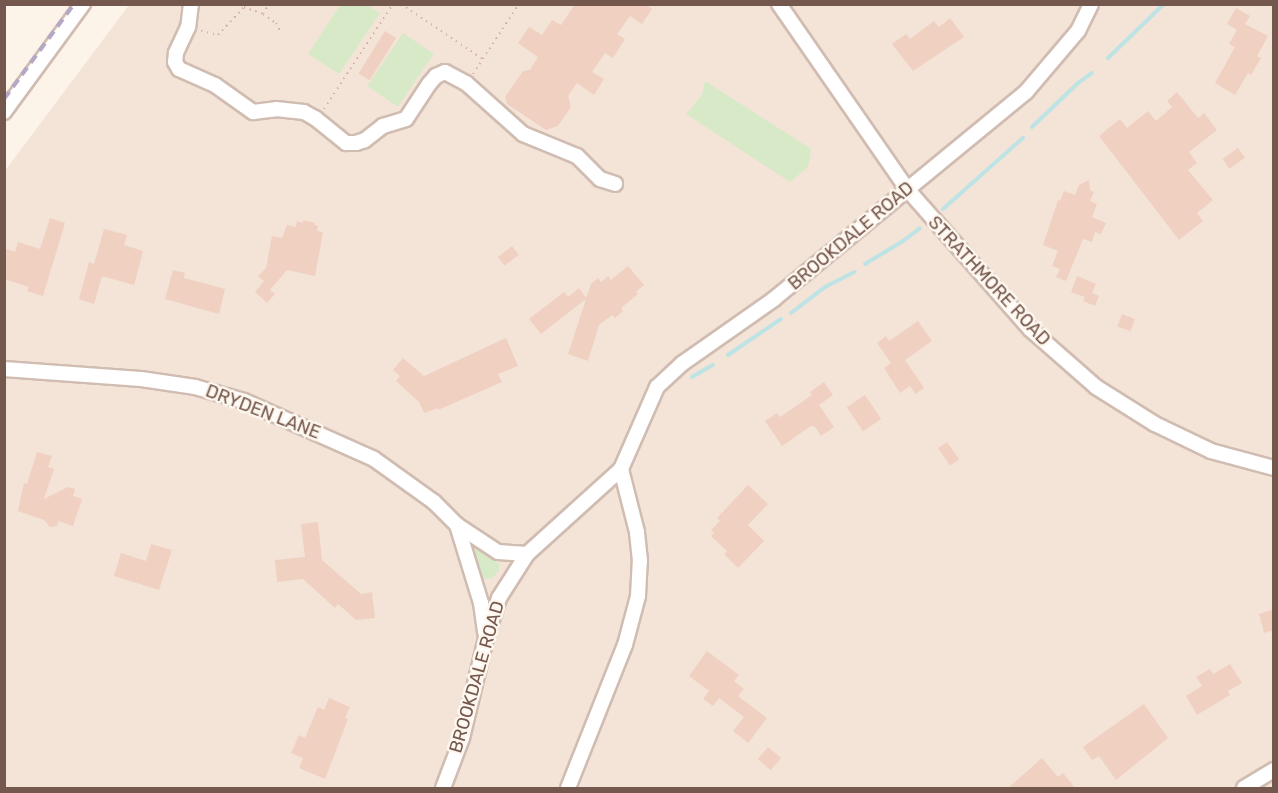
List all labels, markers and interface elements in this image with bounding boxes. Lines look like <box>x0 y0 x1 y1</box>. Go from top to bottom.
street label: BROOKDALE ROAD <box>784 177 918 295</box>
street label: STRATHMORE ROAD <box>923 212 1055 350</box>
street label: DRYDEN LANE <box>203 380 323 444</box>
street label: BROOKDALE ROAD <box>445 599 509 755</box>

